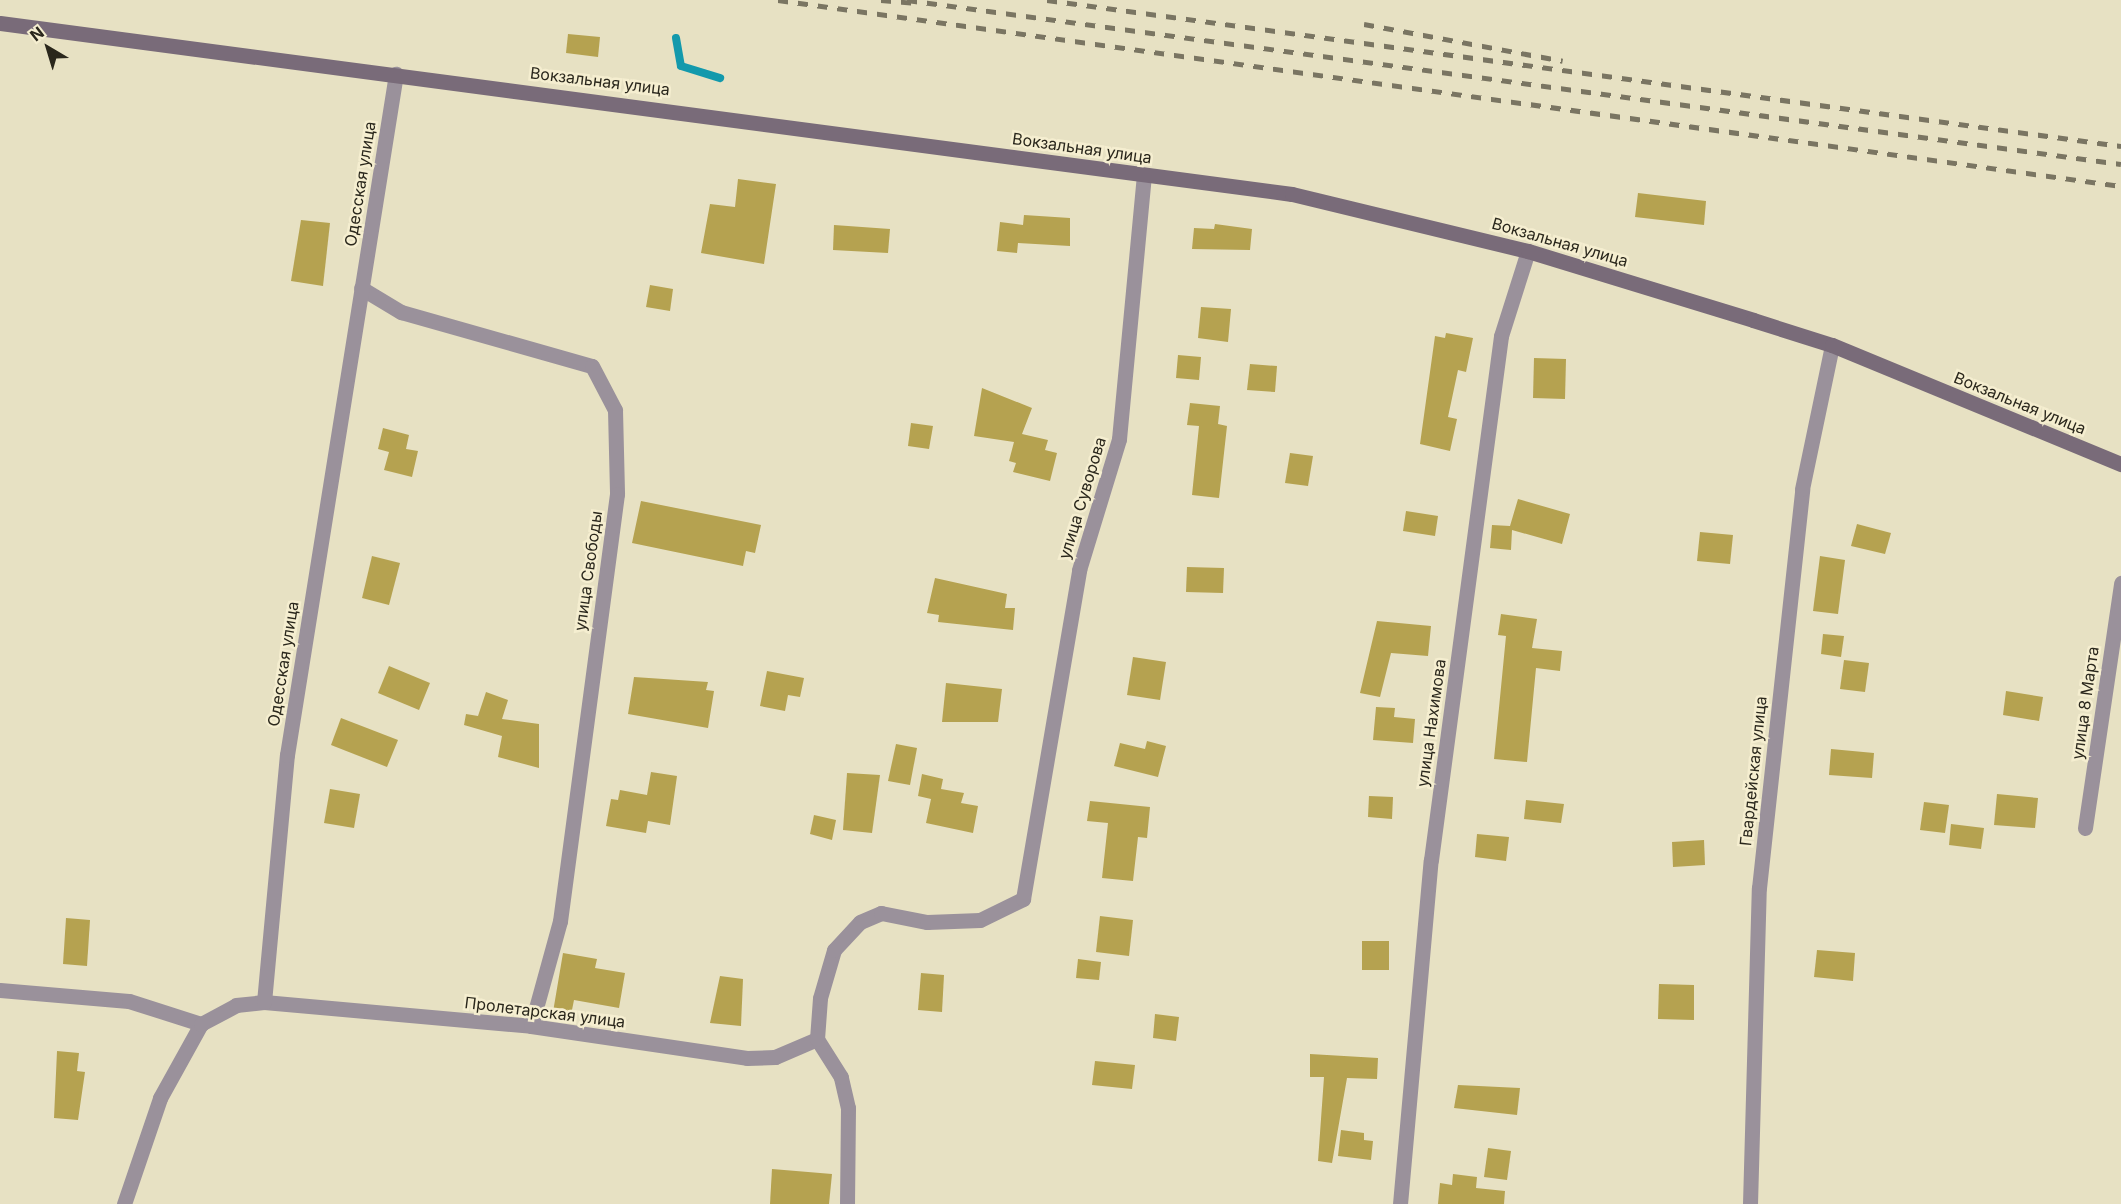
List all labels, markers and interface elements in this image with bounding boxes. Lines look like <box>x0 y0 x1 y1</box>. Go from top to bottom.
north arrow <box>18 18 78 78</box>
text: N <box>26 22 48 45</box>
street label: Вокзальная улица <box>529 63 671 99</box>
street label: Одесская улица <box>341 120 379 248</box>
street label: Вокзальная улица <box>1011 129 1153 167</box>
street label: Вокзальная улица <box>1490 213 1630 271</box>
street label: Вокзальная улица <box>1951 368 2089 438</box>
street label: улица Суворова <box>1054 435 1110 561</box>
street label: улица Свободы <box>570 510 606 632</box>
street label: Одесская улица <box>264 600 302 728</box>
street label: улица 8 Марта <box>2068 645 2102 761</box>
street label: улица Нахимова <box>1413 658 1449 788</box>
street label: Гвардейская улица <box>1736 695 1770 847</box>
street label: Пролетарская улица <box>464 993 626 1031</box>

